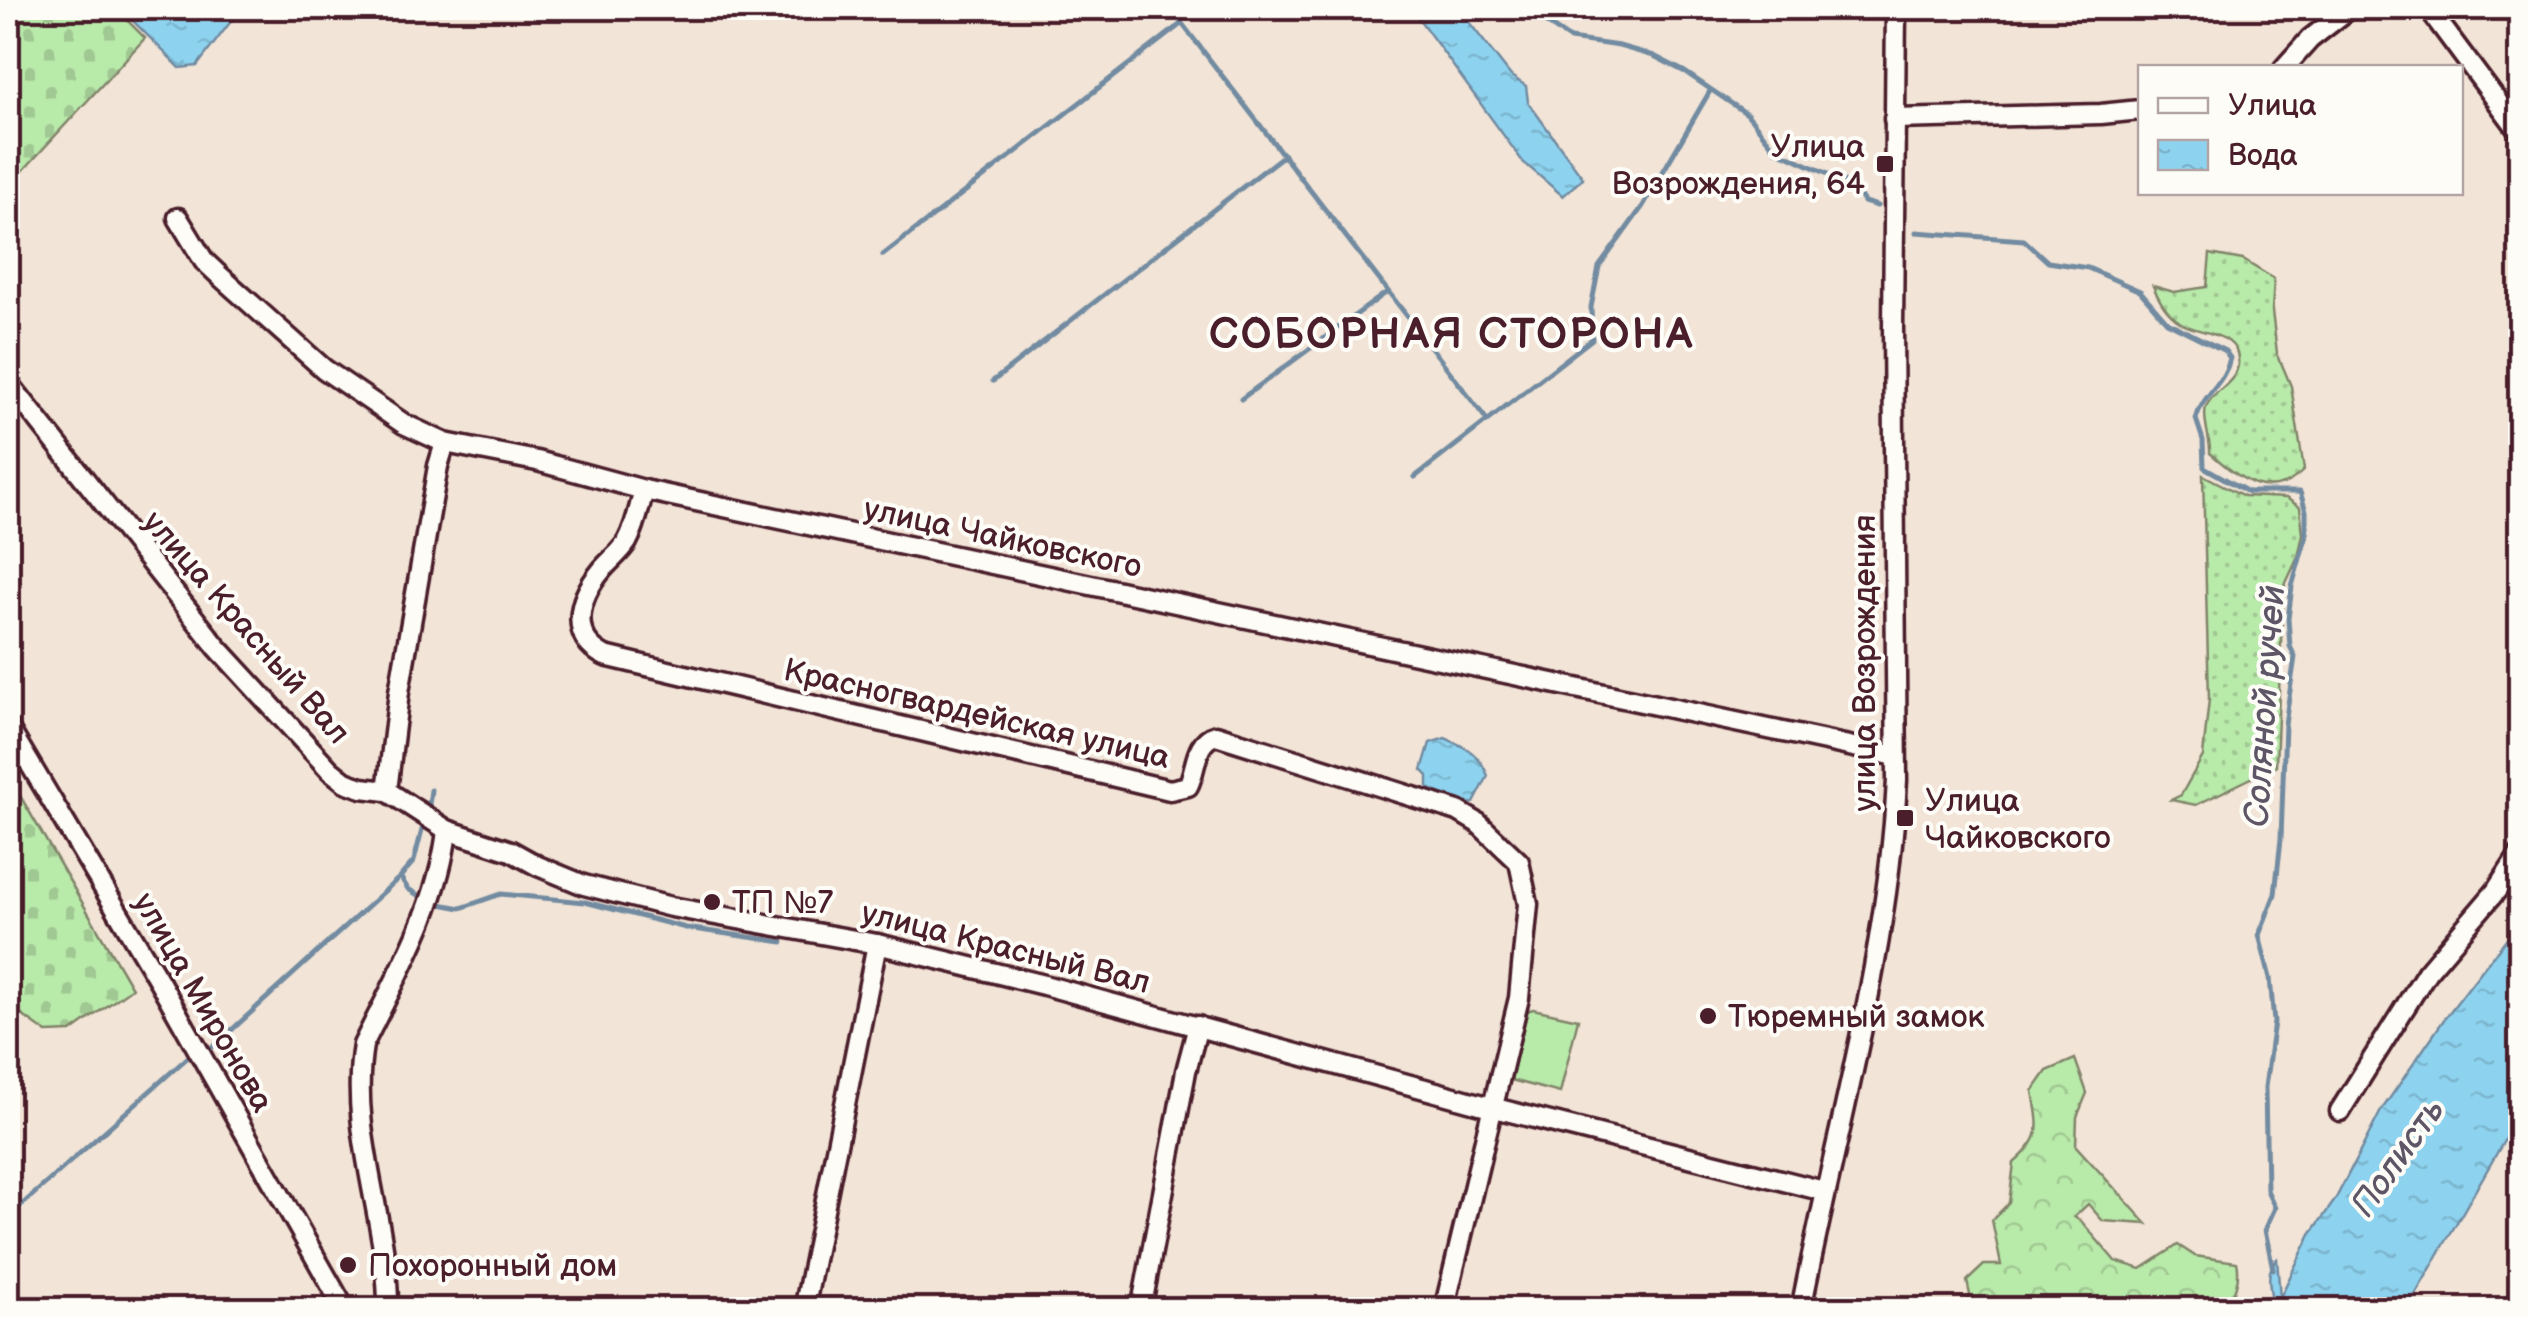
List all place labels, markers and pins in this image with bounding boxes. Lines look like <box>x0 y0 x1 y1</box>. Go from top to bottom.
place label: Улица Возрождения, 64 <box>1612 128 1865 204</box>
marker: Улица Возрождения, 64 <box>1874 153 1896 175</box>
place label: Улица Чайковского <box>1925 782 2111 858</box>
marker: Улица Чайковского <box>1894 807 1916 829</box>
place label: ТП №7 <box>732 884 834 923</box>
marker: ТП №7 <box>701 891 723 913</box>
place label: Тюремный замок <box>1728 998 1985 1037</box>
marker: Тюремный замок <box>1697 1005 1719 1027</box>
place label: Похоронный дом <box>368 1247 617 1286</box>
marker: Похоронный дом <box>337 1254 359 1276</box>

